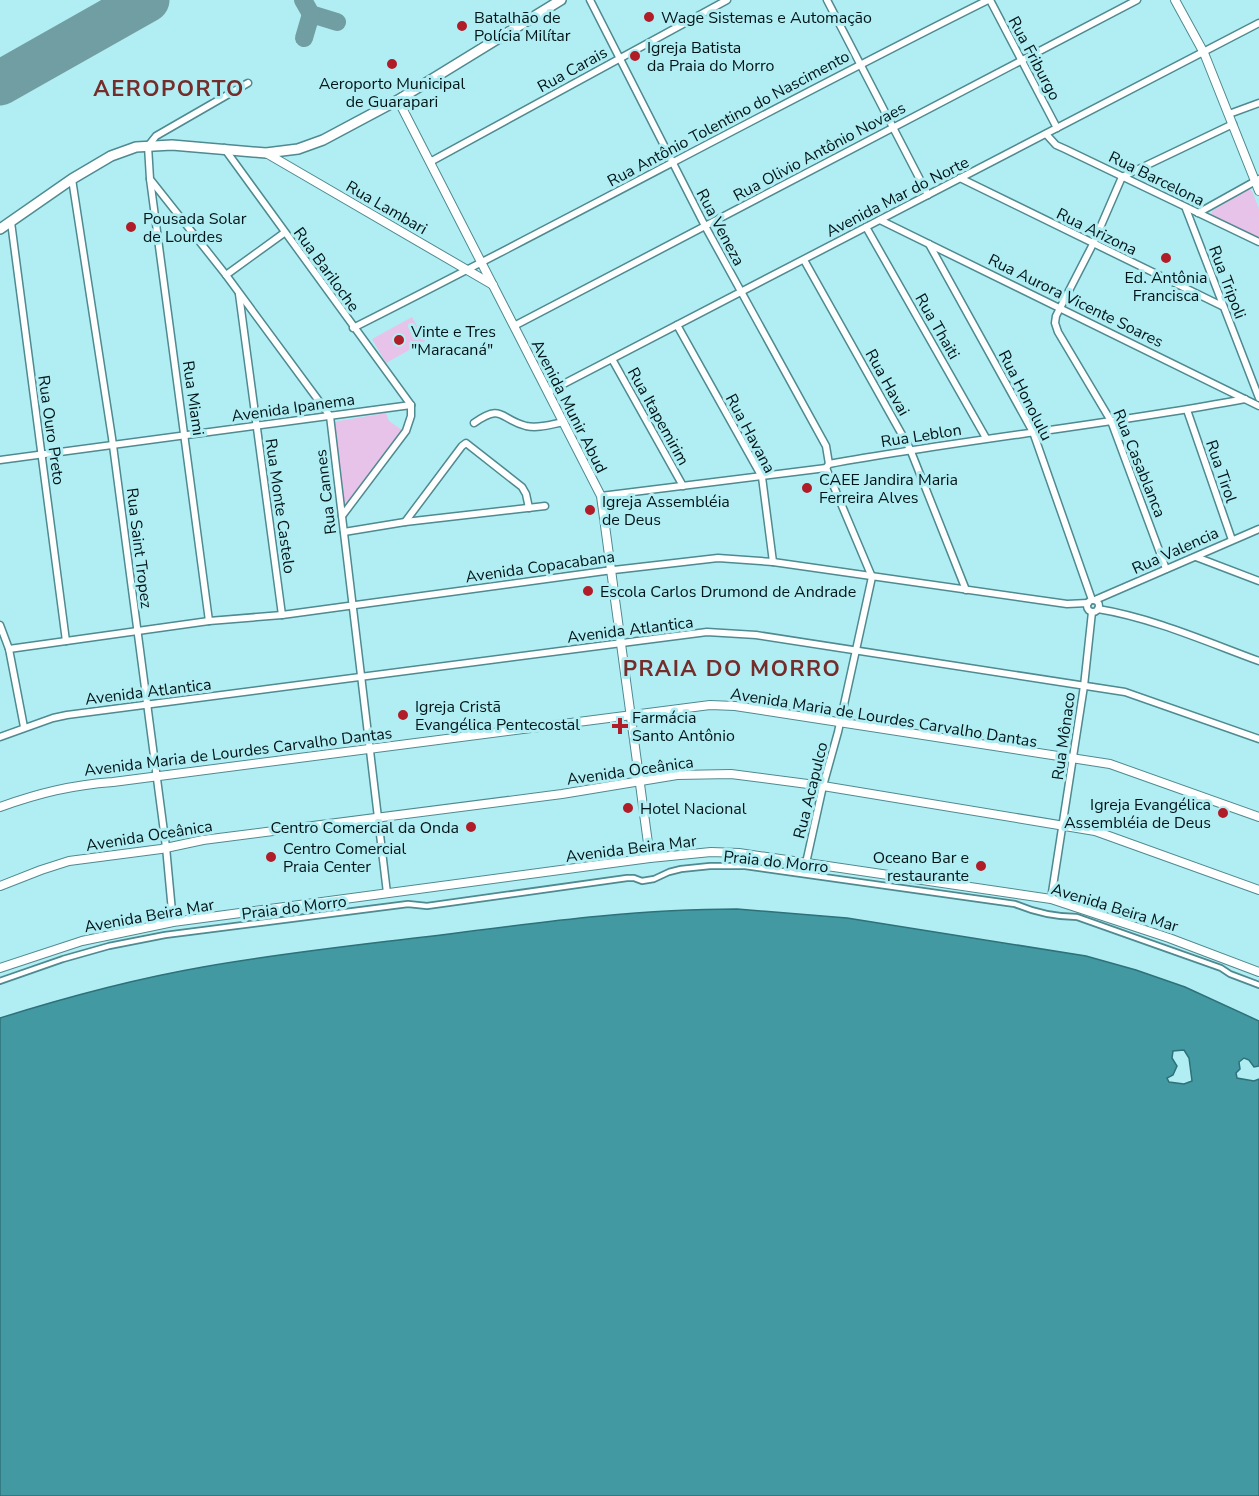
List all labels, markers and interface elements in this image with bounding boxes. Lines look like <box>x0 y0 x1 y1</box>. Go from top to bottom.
place label: Batalhão de Polícia Milítar <box>474 7 571 47</box>
place label: Wage Sistemas e Automação <box>661 7 872 29</box>
marker: Wage Sistemas e Automação <box>642 10 656 24</box>
street label: Rua Friburgo <box>1003 12 1066 105</box>
marker: Batalhão de Polícia Milítar <box>455 19 469 33</box>
place label: Igreja Batista da Praia do Morro <box>647 37 775 77</box>
street label: Rua Carais <box>534 42 611 98</box>
street label: Rua Antônio Tolentino do Nascimento <box>603 45 854 192</box>
marker: Igreja Batista da Praia do Morro <box>628 49 642 63</box>
marker: Aeroporto Municipal de Guarapari <box>385 57 399 71</box>
place label: Aeroporto Municipal de Guarapari <box>319 73 466 113</box>
district label: AEROPORTO <box>93 74 245 104</box>
street label: Rua Olivio Antônio Novaes <box>729 97 910 207</box>
street label: Rua Barcelona <box>1105 146 1208 212</box>
street label: Avenida Mar do Norte <box>822 151 973 243</box>
street label: Rua Lambari <box>342 176 431 240</box>
street label: Rua Veneza <box>691 185 750 270</box>
street label: Rua Arizona <box>1053 203 1141 261</box>
place label: Pousada Solar de Lourdes <box>143 208 247 248</box>
marker: Pousada Solar de Lourdes <box>124 220 138 234</box>
street label: Rua Bariloche <box>288 223 364 316</box>
street label: Rua Tripoli <box>1203 243 1251 322</box>
street label: Rua Aurora Vicente Soares <box>984 249 1167 353</box>
marker: Ed. Antônia Francisca <box>1159 251 1173 265</box>
place label: Ed. Antônia Francisca <box>1125 267 1207 307</box>
street label: Rua Thaiti <box>909 290 965 363</box>
place label: Vinte e Tres "Maracaná" <box>410 321 496 361</box>
marker: Vinte e Tres "Maracaná" <box>392 333 406 347</box>
street label: Avenida Munir Abud <box>526 336 612 477</box>
street label: Rua Havai <box>860 345 914 420</box>
street label: Rua Honolulu <box>993 346 1057 444</box>
street label: Rua Miami <box>177 359 209 437</box>
street label: Rua Itapemirim <box>622 364 694 469</box>
street label: Rua Ouro Preto <box>32 374 70 487</box>
street label: Avenida Ipanema <box>230 388 356 428</box>
street label: Rua Havana <box>720 390 780 477</box>
street label: Rua Casablanca <box>1107 406 1171 521</box>
street label: Rua Leblon <box>879 419 963 453</box>
street label: Rua Monte Castelo <box>260 437 300 575</box>
street label: Rua Tirol <box>1200 437 1242 506</box>
street label: Rua Cannes <box>310 448 342 536</box>
place label: CAEE Jandira Maria Ferreira Alves <box>819 469 958 509</box>
marker: CAEE Jandira Maria Ferreira Alves <box>800 481 814 495</box>
street label: Rua Saint Tropez <box>121 487 157 610</box>
place label: Igreja Assembléia de Deus <box>602 491 730 531</box>
marker: Igreja Assembléia de Deus <box>583 503 597 517</box>
street label: Rua Valencia <box>1129 522 1222 580</box>
street label: Avenida Copacabana <box>464 546 616 588</box>
place label: Escola Carlos Drumond de Andrade <box>600 581 856 603</box>
marker: Escola Carlos Drumond de Andrade <box>581 584 595 598</box>
street label: Avenida Atlantica <box>566 611 695 649</box>
district label: PRAIA DO MORRO <box>623 654 841 684</box>
street label: Avenida Atlantica <box>84 673 213 711</box>
street label: Avenida Maria de Lourdes Carvalho Dantas <box>729 683 1039 753</box>
street label: Rua Mônaco <box>1047 691 1081 782</box>
place label: Igreja Cristã Evangélica Pentecostal <box>415 696 580 736</box>
place label: Farmácia Santo Antônio <box>632 707 735 747</box>
marker: Igreja Cristã Evangélica Pentecostal <box>396 708 410 722</box>
marker: Farmácia Santo Antônio <box>613 719 627 733</box>
street label: Avenida Maria de Lourdes Carvalho Dantas <box>83 722 393 782</box>
street label: Rua Acapulco <box>788 740 834 841</box>
street label: Avenida Oceânica <box>565 751 695 791</box>
place label: Igreja Evangélica Assembléia de Deus <box>1064 794 1211 834</box>
place label: Hotel Nacional <box>640 798 747 820</box>
marker: Hotel Nacional <box>621 801 635 815</box>
marker: Igreja Evangélica Assembléia de Deus <box>1216 806 1230 820</box>
street label: Avenida Oceânica <box>84 815 214 857</box>
place label: Centro Comercial da Onda <box>270 817 459 839</box>
marker: Centro Comercial da Onda <box>464 820 478 834</box>
street label: Avenida Beira Mar <box>564 830 698 868</box>
place label: Centro Comercial Praia Center <box>283 838 407 878</box>
street label: Praia do Morro <box>722 846 830 878</box>
place label: Oceano Bar e restaurante <box>873 847 969 887</box>
marker: Centro Comercial Praia Center <box>264 850 278 864</box>
marker: Oceano Bar e restaurante <box>974 859 988 873</box>
street label: Avenida Beira Mar <box>1048 878 1181 938</box>
street label: Praia do Morro <box>240 891 348 925</box>
street label: Avenida Beira Mar <box>82 894 216 938</box>

